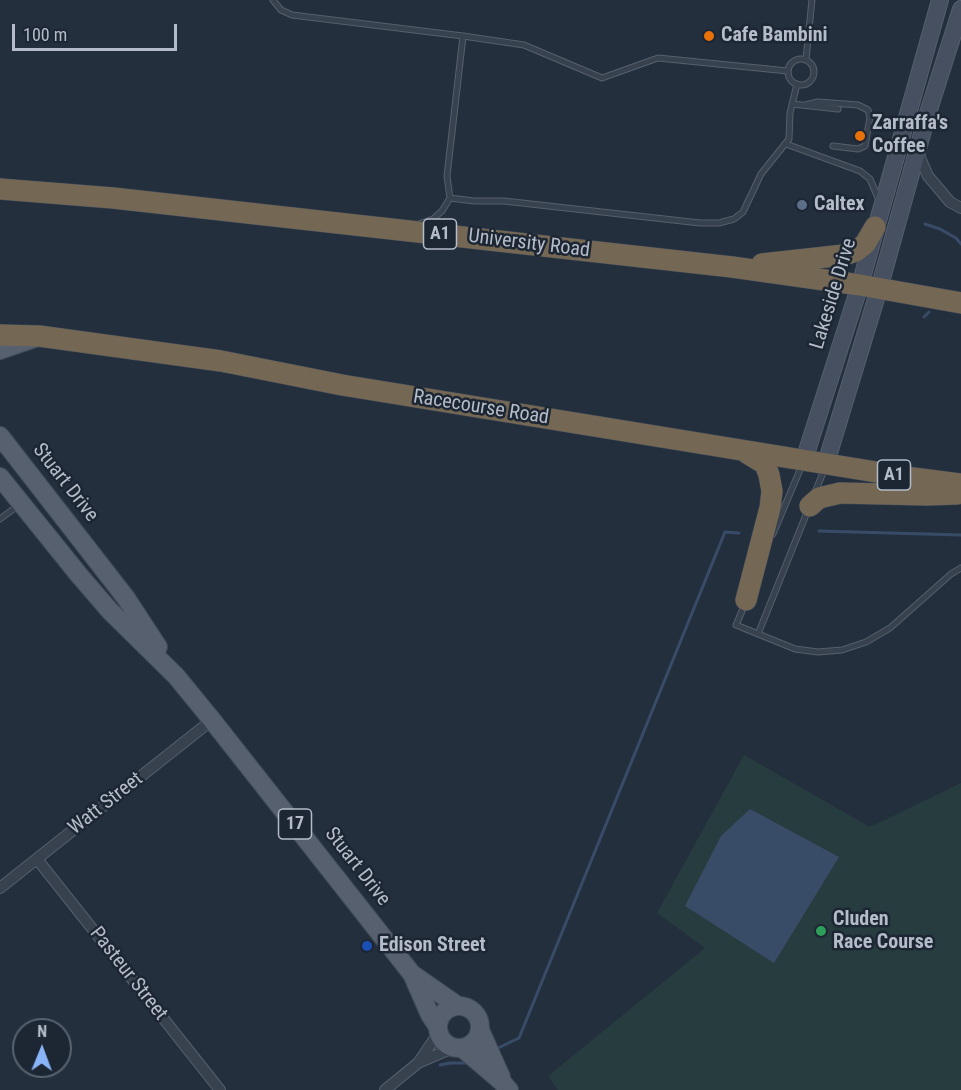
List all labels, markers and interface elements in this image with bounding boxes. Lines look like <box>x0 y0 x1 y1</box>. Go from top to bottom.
scale bar <box>15 12 180 50</box>
text: 100 m <box>23 24 67 45</box>
place label: Cafe Bambini <box>721 24 828 48</box>
marker: Cafe Bambini <box>702 29 716 43</box>
place label: Zarraffa's Coffee <box>872 112 948 159</box>
marker: Zarraffa's Coffee <box>853 129 867 143</box>
place label: Caltex <box>814 193 865 217</box>
marker: Caltex <box>795 198 809 212</box>
road number: A1 <box>424 219 456 249</box>
street label: University Road <box>467 225 591 263</box>
street label: Lakeside Drive <box>806 236 862 352</box>
street label: Racecourse Road <box>411 385 551 431</box>
street label: Stuart Drive <box>27 439 103 527</box>
road number: A1 <box>878 460 910 490</box>
street label: Watt Street <box>64 768 148 840</box>
road number: 17 <box>278 809 312 839</box>
street label: Stuart Drive <box>319 823 395 911</box>
place label: Cluden Race Course <box>833 908 933 955</box>
street label: Pasteur Street <box>84 922 172 1026</box>
marker: Cluden Race Course <box>814 924 828 938</box>
place label: Edison Street <box>379 934 486 958</box>
marker: Edison Street <box>360 939 374 953</box>
north arrow <box>12 1018 72 1078</box>
text: N <box>37 1022 47 1041</box>

